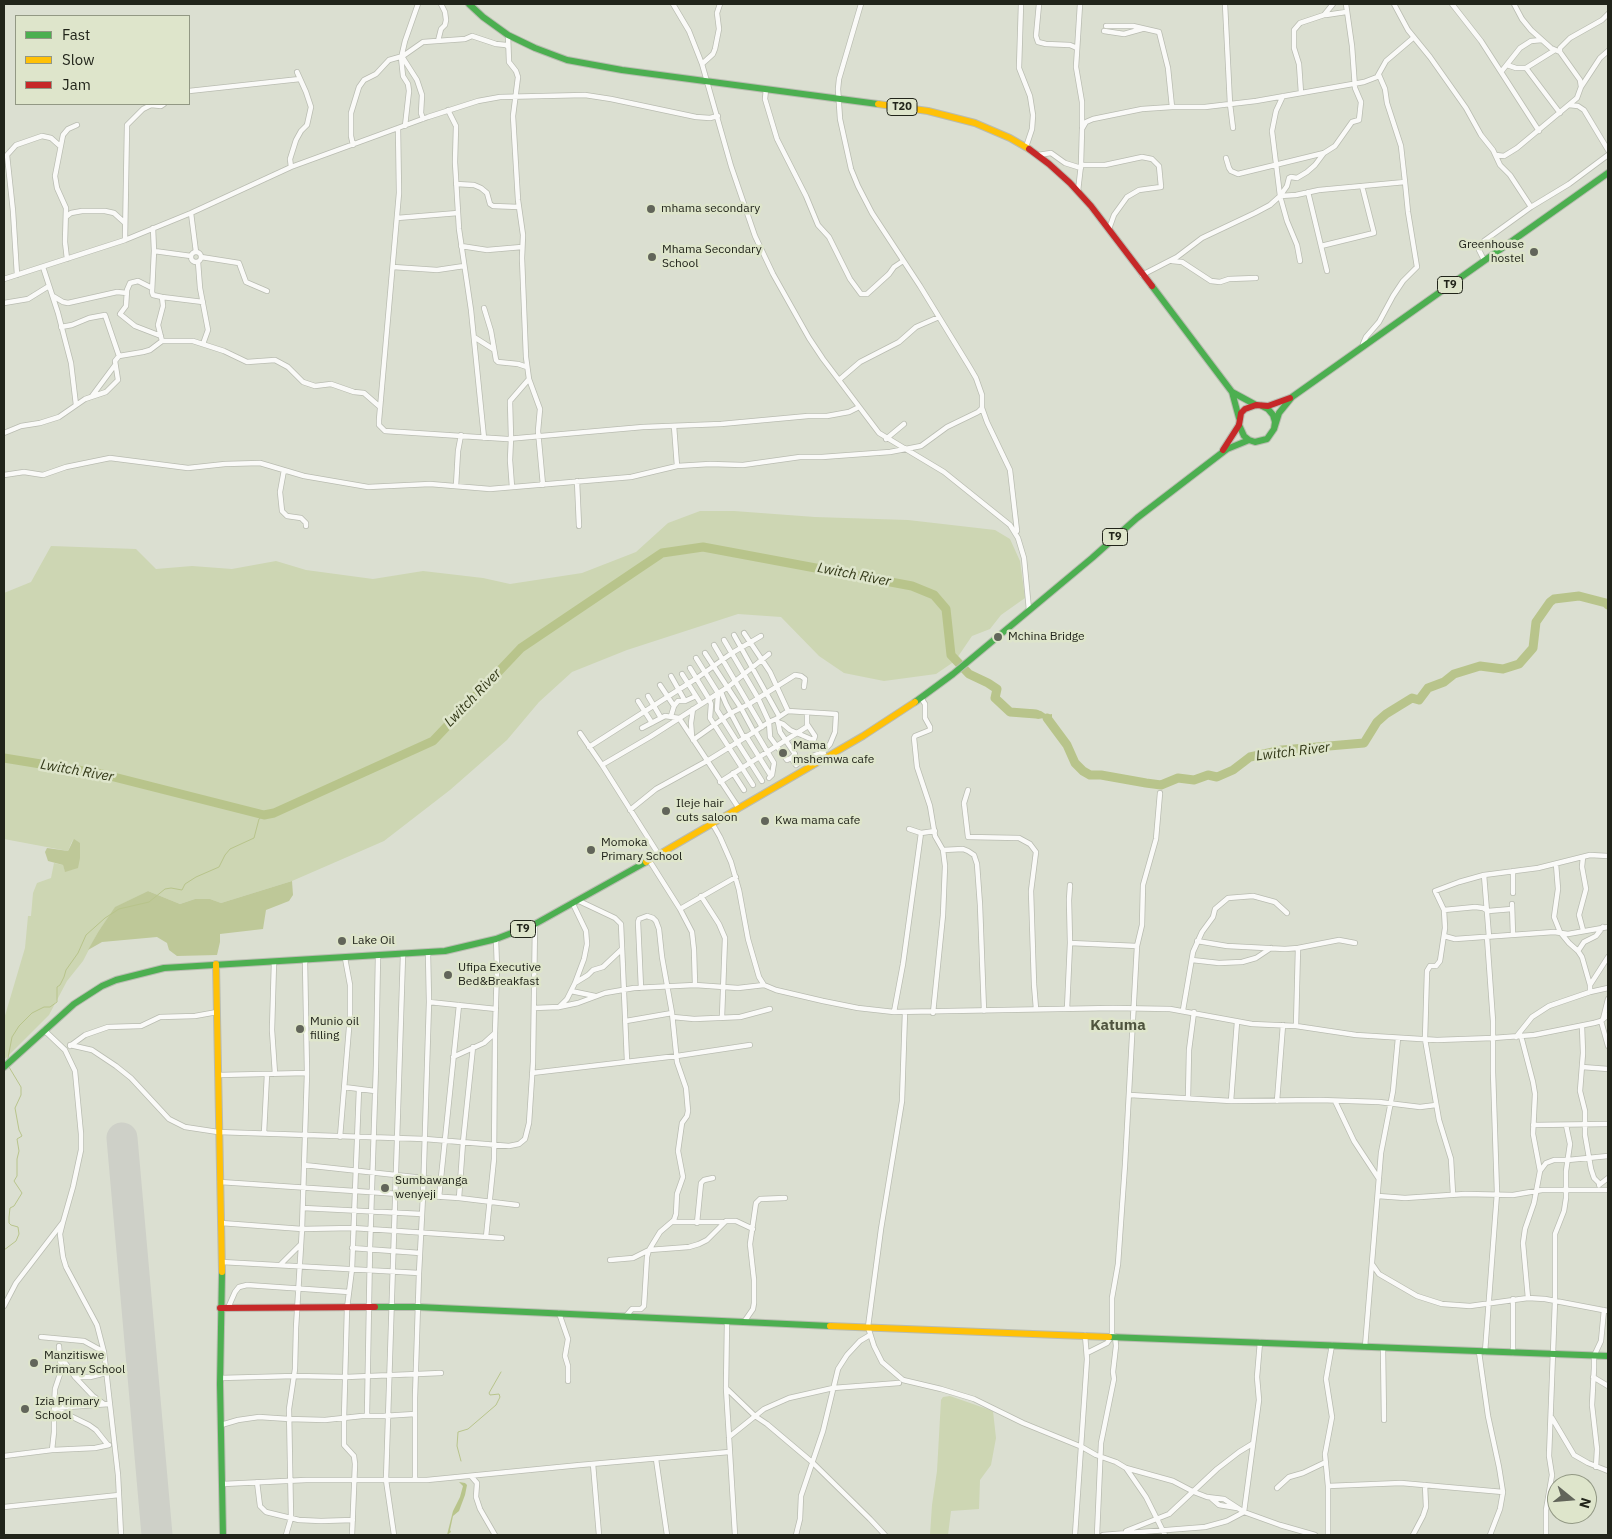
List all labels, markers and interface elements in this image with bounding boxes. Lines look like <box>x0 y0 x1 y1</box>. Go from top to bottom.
legend <box>15 15 190 105</box>
text: Fast <box>62 25 90 44</box>
text: Slow <box>62 50 95 69</box>
text: Jam <box>62 75 91 94</box>
road number: T20 <box>887 98 917 115</box>
place label: mhama secondary <box>661 202 760 216</box>
marker: mhama secondary <box>645 203 657 215</box>
place label: Greenhouse hostel <box>1459 238 1524 266</box>
place label: Mhama Secondary School <box>662 243 762 271</box>
marker: Greenhouse hostel <box>1528 246 1540 258</box>
marker: Mhama Secondary School <box>646 251 658 263</box>
road number: T9 <box>1438 276 1462 294</box>
road number: T9 <box>1102 528 1128 546</box>
water label: Lwitch River <box>816 560 892 590</box>
place label: Mchina Bridge <box>1008 630 1085 644</box>
marker: Mchina Bridge <box>992 631 1004 643</box>
water label: Lwitch River <box>441 665 505 731</box>
place label: Mama mshemwa cafe <box>793 739 874 767</box>
water label: Lwitch River <box>1255 739 1331 765</box>
marker: Mama mshemwa cafe <box>777 747 789 759</box>
water label: Lwitch River <box>39 756 115 786</box>
place label: Ileje hair cuts saloon <box>676 797 738 825</box>
marker: Ileje hair cuts saloon <box>660 805 672 817</box>
place label: Kwa mama cafe <box>775 814 860 828</box>
marker: Kwa mama cafe <box>759 815 771 827</box>
place label: Momoka Primary School <box>601 836 682 864</box>
marker: Momoka Primary School <box>585 844 597 856</box>
road number: T9 <box>510 921 536 938</box>
place label: Lake Oil <box>352 934 395 948</box>
marker: Lake Oil <box>336 935 348 947</box>
place label: Ufipa Executive Bed&Breakfast <box>458 961 541 989</box>
marker: Ufipa Executive Bed&Breakfast <box>442 969 454 981</box>
place label: Munio oil filling <box>310 1015 359 1043</box>
district label: Katuma <box>1090 1017 1146 1035</box>
marker: Munio oil filling <box>294 1023 306 1035</box>
place label: Sumbawanga wenyeji <box>395 1174 468 1202</box>
marker: Sumbawanga wenyeji <box>379 1182 391 1194</box>
place label: Manzitiswe Primary School <box>44 1349 125 1377</box>
marker: Manzitiswe Primary School <box>28 1357 40 1369</box>
place label: Izia Primary School <box>35 1395 100 1423</box>
marker: Izia Primary School <box>19 1403 31 1415</box>
north arrow <box>1547 1474 1597 1524</box>
text: N <box>1575 1496 1595 1511</box>

